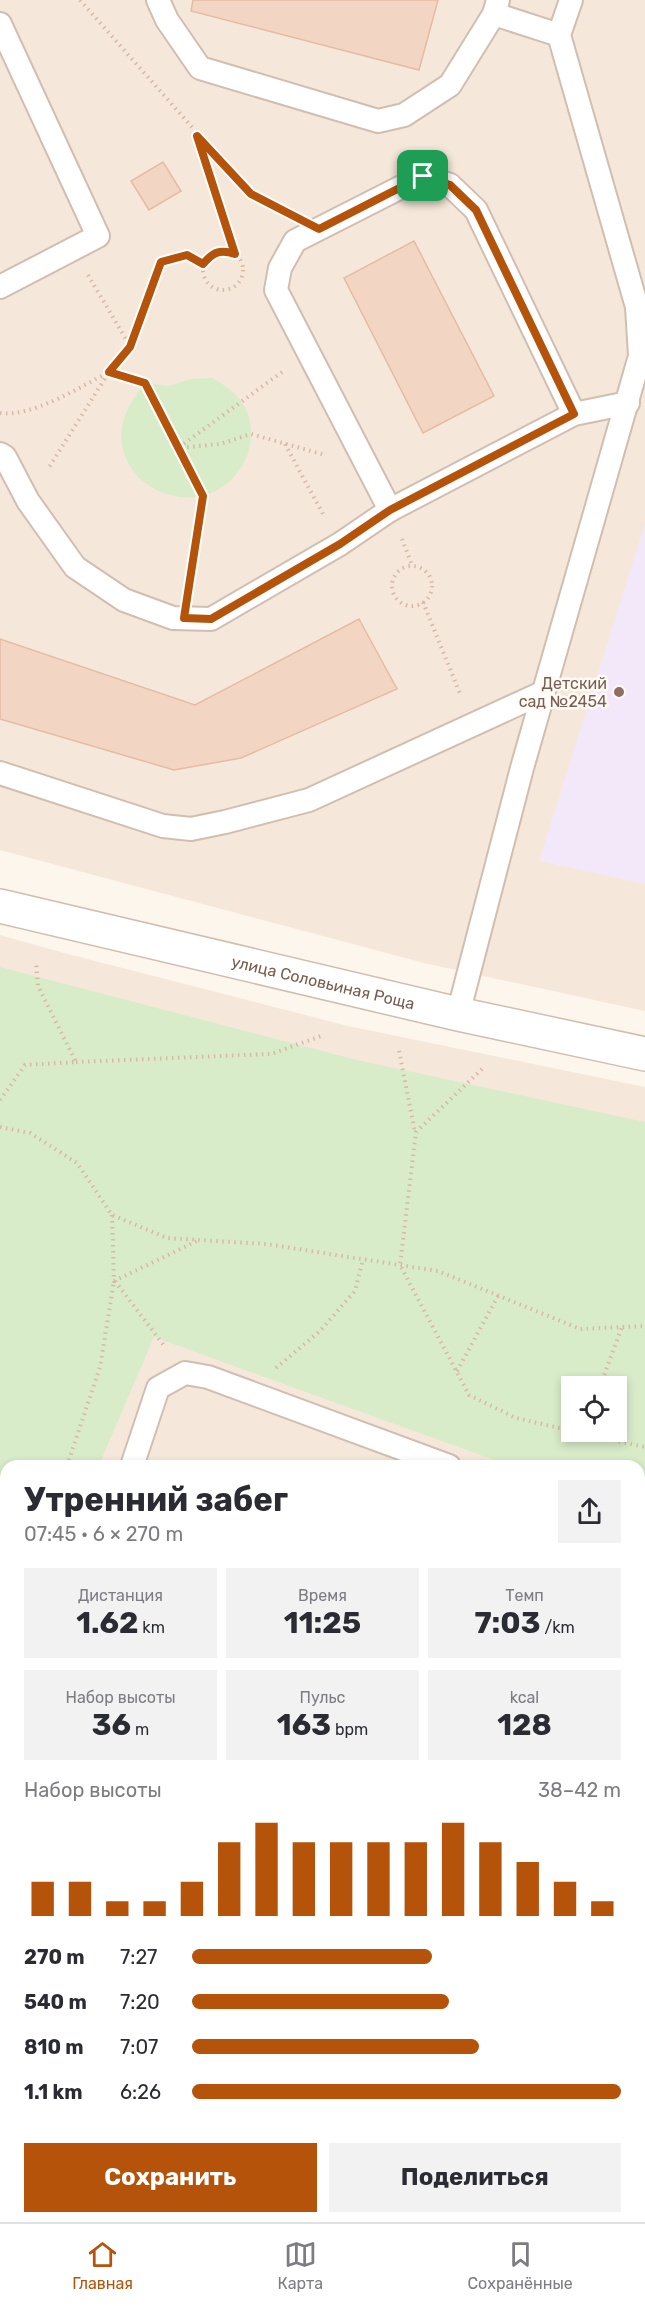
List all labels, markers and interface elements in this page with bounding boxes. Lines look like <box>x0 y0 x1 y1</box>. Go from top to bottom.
pin <box>397 150 448 201</box>
icon: arrive <box>406 159 439 192</box>
place label: Детский сад №2454 <box>519 674 607 711</box>
marker: Детский сад №2454 <box>612 685 626 699</box>
street label: улица Соловьиная Роща <box>230 951 417 1013</box>
map controls <box>561 1376 627 1442</box>
button: locate <box>561 1376 627 1442</box>
text: Утренний забег <box>24 1480 288 1519</box>
button: share <box>558 1480 621 1543</box>
text: 07:45 · 6 × 270 m <box>24 1522 183 1546</box>
text: Дистанция <box>78 1586 163 1605</box>
text: Время <box>298 1586 347 1605</box>
text: Темп <box>505 1586 544 1605</box>
text: 1.62 <box>76 1605 138 1641</box>
text: 11:25 <box>284 1605 361 1641</box>
text: 7:03 <box>474 1605 541 1641</box>
text: km <box>138 1618 165 1637</box>
text: /km <box>541 1618 575 1637</box>
text: Набор высоты <box>65 1688 176 1707</box>
text: Пульс <box>300 1688 345 1707</box>
text: kcal <box>510 1688 539 1707</box>
text: 36 <box>92 1707 131 1743</box>
text: 163 <box>277 1707 331 1743</box>
text: 128 <box>497 1707 552 1743</box>
text: m <box>131 1720 149 1739</box>
text: bpm <box>331 1720 368 1739</box>
text: Набор высоты <box>24 1778 162 1802</box>
text: 38–42 m <box>538 1778 621 1802</box>
text: 270 m <box>24 1945 85 1969</box>
text: 7:27 <box>120 1945 157 1969</box>
text: 540 m <box>24 1990 87 2014</box>
text: 7:20 <box>120 1990 160 2014</box>
text: 810 m <box>24 2035 84 2059</box>
text: 7:07 <box>120 2035 158 2059</box>
text: 1.1 km <box>24 2080 83 2104</box>
text: 6:26 <box>120 2080 161 2104</box>
button: Сохранить <box>24 2143 317 2212</box>
button: Поделиться <box>329 2143 621 2212</box>
tab: Главная <box>72 2238 133 2293</box>
tab: Карта <box>277 2238 323 2293</box>
tab: Сохранённые <box>467 2238 573 2293</box>

